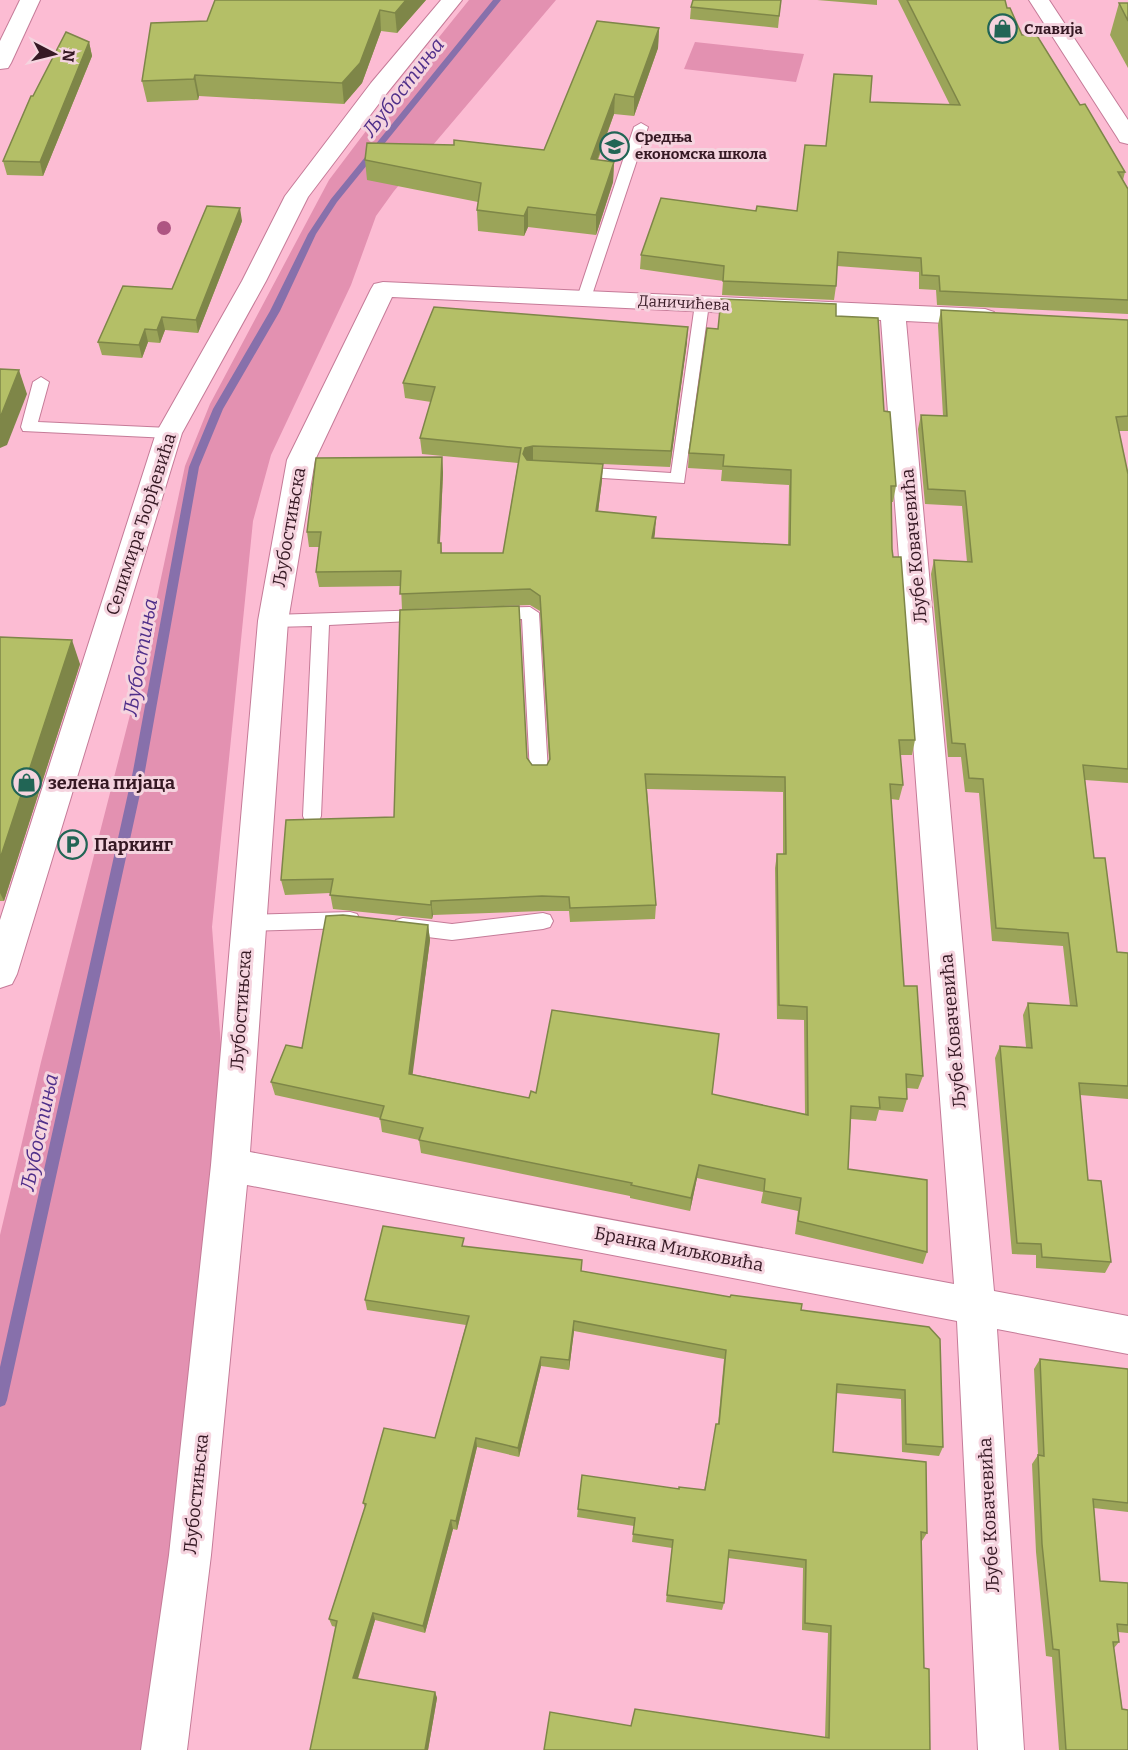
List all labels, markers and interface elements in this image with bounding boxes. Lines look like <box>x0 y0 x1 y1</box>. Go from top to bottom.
shop icon: Славија <box>987 13 1019 45</box>
place label: Славија <box>1024 20 1084 38</box>
north arrow <box>24 24 84 84</box>
water label: Љубостиња <box>356 33 449 142</box>
text: N <box>58 48 79 63</box>
place label: Средња економска школа <box>635 128 768 163</box>
school or university icon: Средња економска школа <box>598 130 630 162</box>
street label: Даничићева <box>638 292 730 314</box>
street label: Селимира Ђорђевића <box>101 430 181 618</box>
street label: Љубостињска <box>268 465 310 589</box>
street label: Љубе Ковачевића <box>896 468 932 624</box>
water label: Љубостиња <box>118 596 162 719</box>
shop icon: зелена пијаца <box>11 767 43 799</box>
place label: зелена пијаца <box>48 772 175 794</box>
parking icon: Паркинг <box>57 829 89 861</box>
place label: Паркинг <box>94 834 173 856</box>
street label: Љубостињска <box>226 949 256 1071</box>
street label: Љубе Ковачевића <box>935 953 971 1109</box>
water label: Љубостиња <box>15 1071 63 1194</box>
street label: Бранка Миљковића <box>593 1222 766 1276</box>
street label: Љубостињска <box>179 1433 213 1555</box>
street label: Љубе Ковачевића <box>974 1437 1004 1593</box>

